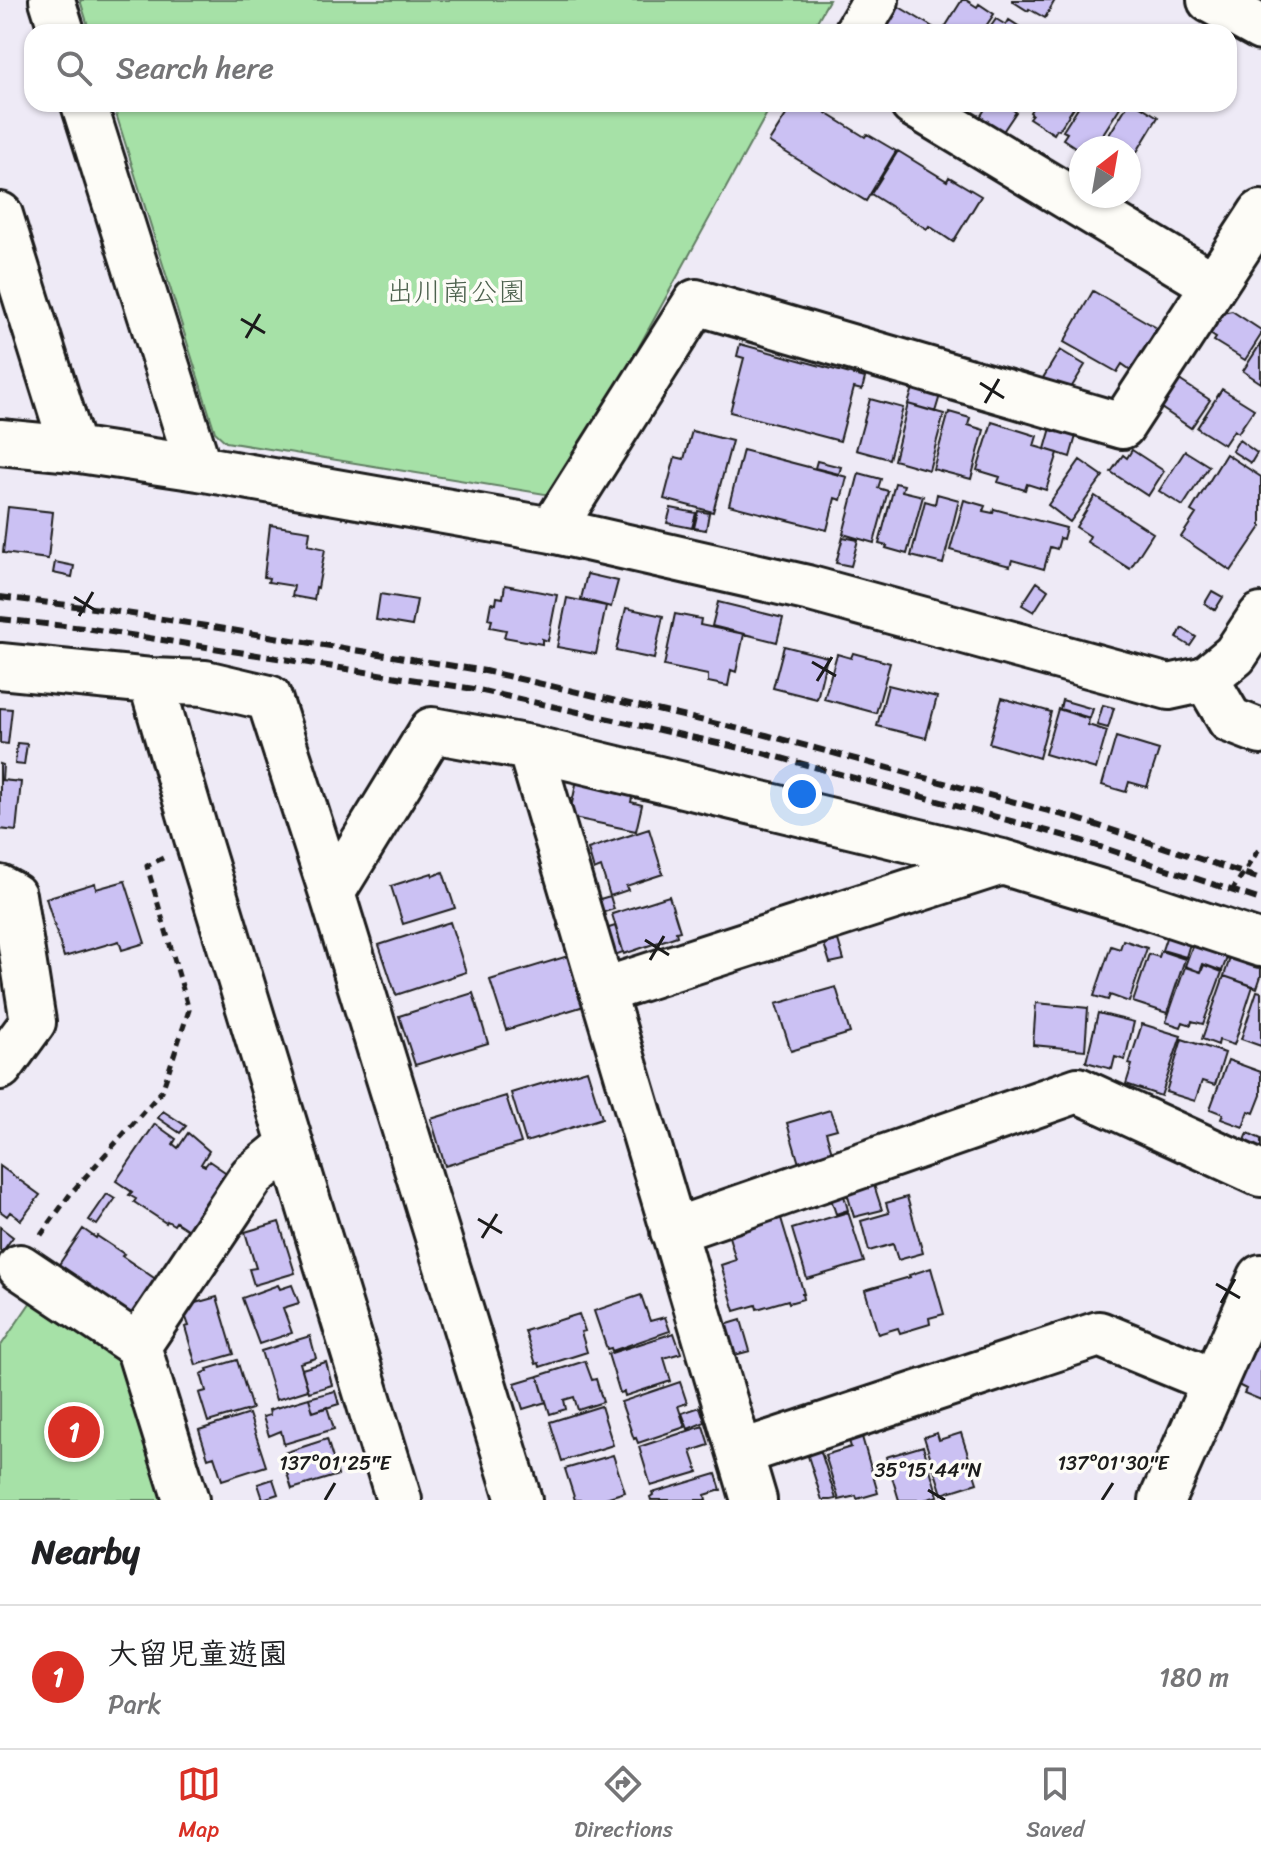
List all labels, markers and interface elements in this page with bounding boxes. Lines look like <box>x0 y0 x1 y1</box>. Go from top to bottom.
search box <box>24 24 1237 112</box>
text: Search here <box>116 41 274 95</box>
icon: search <box>52 46 96 90</box>
north arrow <box>1069 136 1141 208</box>
park label: 出川南公園 <box>386 267 526 316</box>
your location <box>782 774 822 814</box>
pin: 1 <box>48 1402 100 1462</box>
text: 137°01'25"E <box>279 1446 393 1481</box>
text: 137°01'30"E <box>1057 1446 1171 1481</box>
text: 35°15'44"N <box>874 1453 982 1488</box>
text: Nearby <box>32 1522 140 1582</box>
text: 大留児童遊園 <box>108 1627 288 1681</box>
text: 1 <box>52 1654 64 1700</box>
text: 180 m <box>1159 1654 1229 1700</box>
text: Park <box>108 1681 161 1727</box>
tab: Map <box>177 1762 221 1849</box>
tab: Directions <box>574 1762 673 1849</box>
tab: Saved <box>1026 1762 1084 1849</box>

